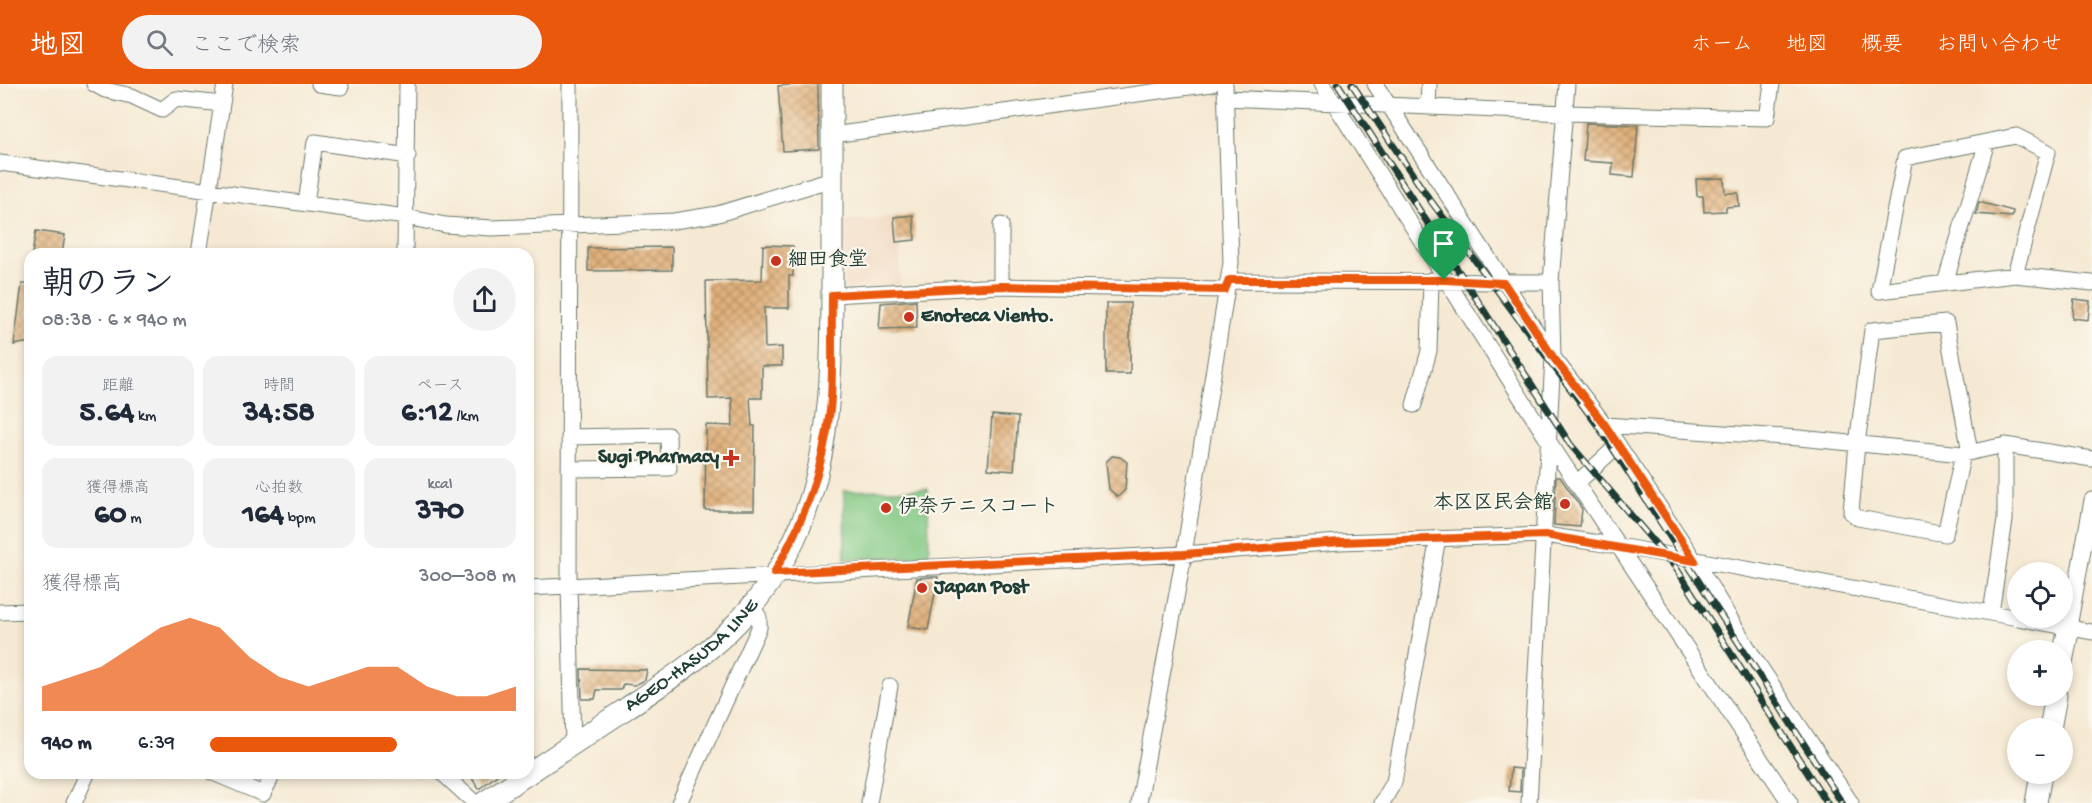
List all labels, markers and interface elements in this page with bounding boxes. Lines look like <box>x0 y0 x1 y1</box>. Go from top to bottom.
search box <box>122 15 542 69</box>
icon: search <box>143 26 176 59</box>
text: 地図 <box>30 31 86 64</box>
text: ここで検索 <box>191 34 301 60</box>
text: ホーム <box>1691 34 1753 59</box>
text: 地図 <box>1786 34 1828 59</box>
text: 概要 <box>1861 34 1903 59</box>
text: お問い合わせ <box>1936 34 2062 59</box>
pin <box>1418 218 1469 280</box>
icon: arrive <box>1427 227 1460 260</box>
place label: 細田食堂 <box>788 248 868 273</box>
marker: 細田食堂 <box>769 254 783 268</box>
text: 朝のラン <box>42 268 174 306</box>
button: share <box>453 268 516 331</box>
place label: Enoteca Viento. <box>921 306 1055 329</box>
text: 08:38 · 6 × 940 m <box>42 310 187 333</box>
marker: Enoteca Viento. <box>902 310 916 324</box>
text: 距離 <box>102 378 134 397</box>
text: 時間 <box>263 378 295 397</box>
text: ペース <box>416 378 464 397</box>
text: 5.64 <box>80 397 134 432</box>
text: 34:58 <box>243 397 315 432</box>
text: 6:12 <box>401 397 453 432</box>
text: km <box>134 408 156 427</box>
text: /km <box>453 408 479 427</box>
place label: Sugi Pharmacy <box>598 447 719 470</box>
marker: Sugi Pharmacy <box>724 451 738 465</box>
text: kcal <box>428 476 452 495</box>
text: 獲得標高 <box>86 480 150 499</box>
text: 心拍数 <box>255 480 303 499</box>
place label: 本区区民会館 <box>1433 491 1553 516</box>
text: 370 <box>416 495 464 530</box>
place label: 伊奈テニスコート <box>898 495 1058 520</box>
marker: 本区区民会館 <box>1558 497 1572 511</box>
text: 60 <box>94 499 127 534</box>
text: 164 <box>243 499 284 534</box>
marker: 伊奈テニスコート <box>879 501 893 515</box>
text: m <box>127 510 142 529</box>
text: bpm <box>284 510 315 529</box>
map controls <box>2007 562 2073 784</box>
button: locate <box>2007 562 2073 628</box>
text: 300–308 m <box>419 566 516 589</box>
text: 獲得標高 <box>42 574 122 597</box>
place label: Japan Post <box>933 577 1030 600</box>
marker: Japan Post <box>915 581 929 595</box>
street label: AGEO-HASUDA LINE <box>621 594 765 717</box>
button: + <box>2007 640 2073 706</box>
button: − <box>2007 718 2073 784</box>
text: 940 m <box>42 733 92 756</box>
text: 6:39 <box>138 733 175 756</box>

